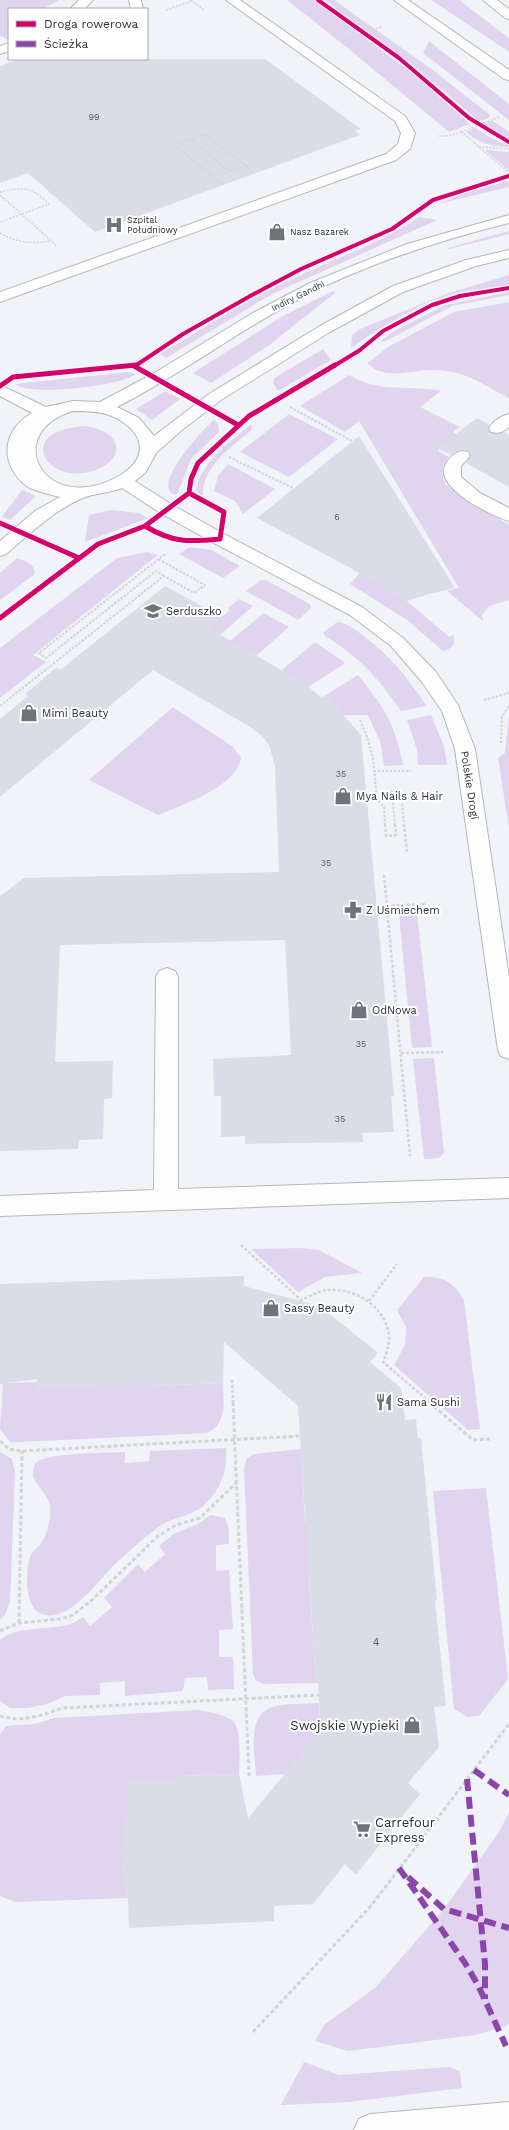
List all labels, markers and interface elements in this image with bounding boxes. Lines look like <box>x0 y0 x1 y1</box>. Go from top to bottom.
legend <box>8 8 148 60</box>
text: Droga rowerowa <box>44 17 139 31</box>
text: Ścieżka <box>44 37 89 51</box>
house number: 99 <box>88 112 100 122</box>
hospital icon: Szpital Południowy <box>104 215 124 235</box>
place label: Szpital Południowy <box>127 215 178 235</box>
shop icon: Nasz Bazarek <box>267 222 287 242</box>
place label: Nasz Bazarek <box>290 227 349 237</box>
street label: Indiry Gandhi <box>270 279 326 313</box>
house number: 6 <box>334 512 340 522</box>
school or university icon: Serduszko <box>143 601 163 621</box>
place label: Serduszko <box>166 605 222 618</box>
shop icon: Mimi Beauty <box>19 703 39 723</box>
place label: Mimi Beauty <box>42 707 109 720</box>
street label: Polskie Drogi <box>458 750 481 820</box>
house number: 35 <box>336 769 346 779</box>
shop icon: Mya Nails & Hair <box>333 786 353 806</box>
place label: Mya Nails & Hair <box>356 790 443 803</box>
house number: 35 <box>321 858 331 868</box>
pharmacy icon: Z Uśmiechem <box>343 900 363 920</box>
place label: Z Uśmiechem <box>366 904 440 917</box>
shop icon: OdNowa <box>349 1000 369 1020</box>
place label: OdNowa <box>372 1004 417 1017</box>
house number: 35 <box>356 1039 366 1049</box>
house number: 35 <box>335 1114 345 1124</box>
shop icon: Sassy Beauty <box>261 1298 281 1318</box>
place label: Sassy Beauty <box>284 1302 355 1315</box>
restaurant icon: Sama Sushi <box>374 1392 394 1412</box>
place label: Sama Sushi <box>397 1396 460 1409</box>
house number: 4 <box>373 1636 380 1649</box>
shop icon: Swojskie Wypieki <box>402 1715 422 1735</box>
place label: Swojskie Wypieki <box>290 1718 399 1733</box>
place label: Carrefour Express <box>375 1815 435 1845</box>
supermarket icon: Carrefour Express <box>352 1819 372 1839</box>

